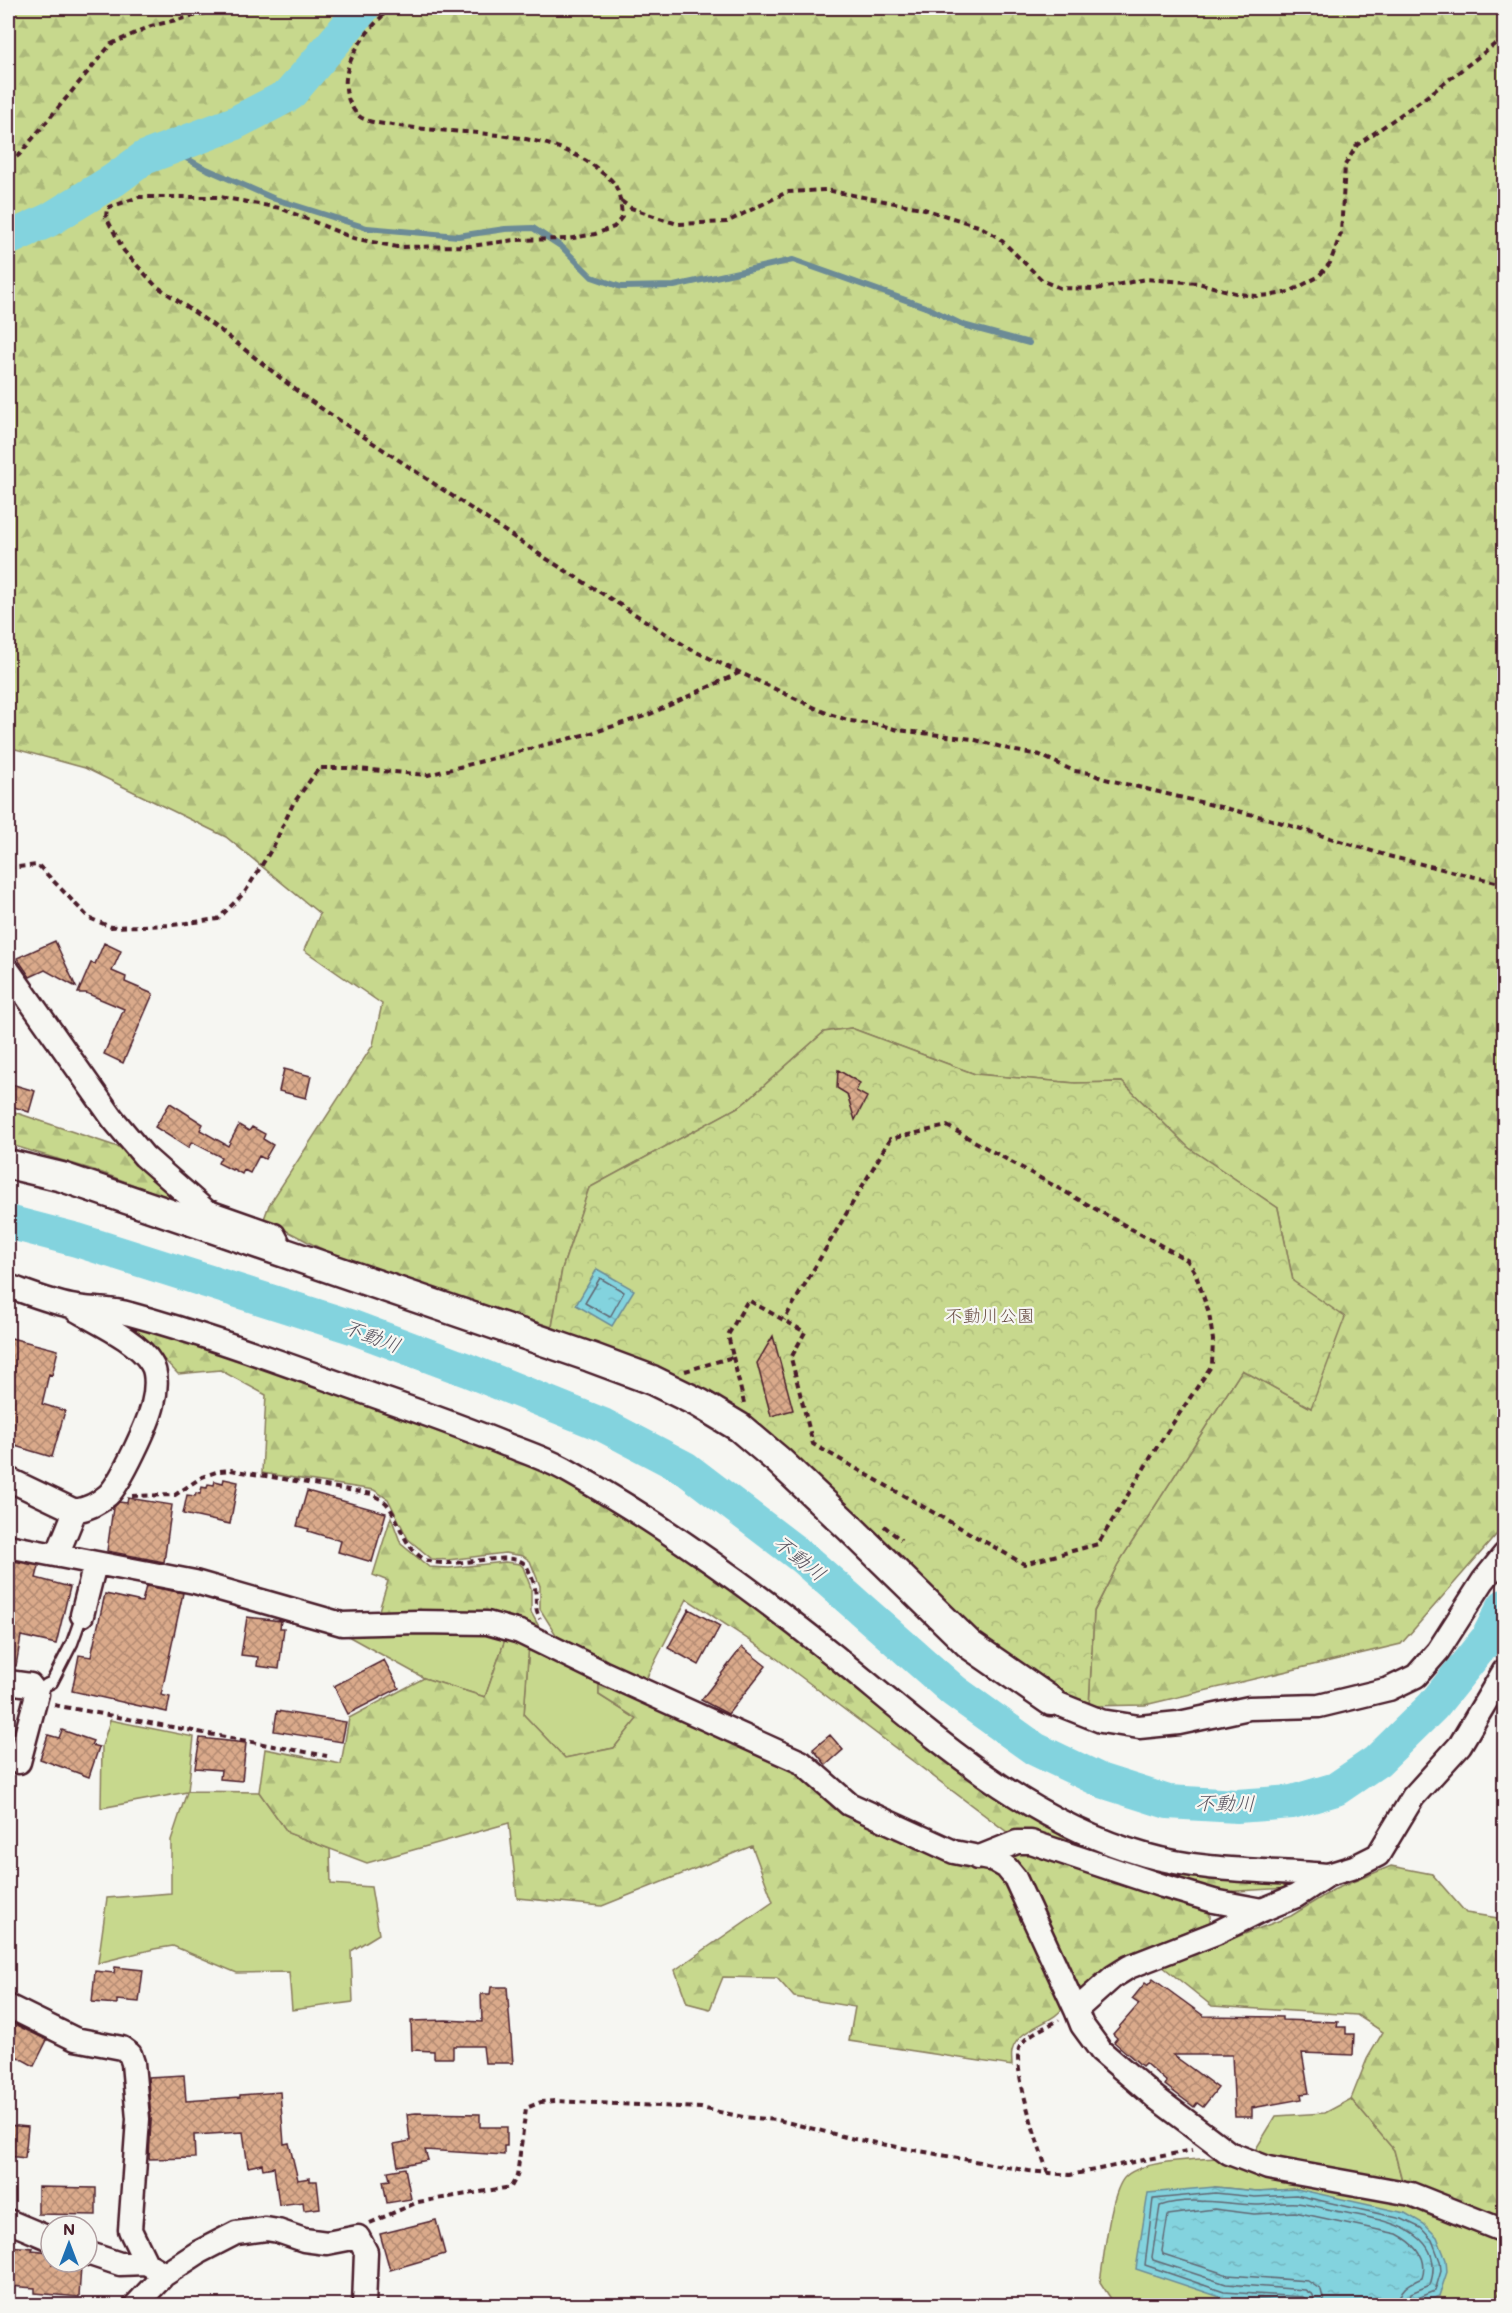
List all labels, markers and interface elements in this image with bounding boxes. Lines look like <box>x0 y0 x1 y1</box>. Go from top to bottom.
park label: 不動川公園 <box>945 1303 1035 1327</box>
water label: 不動川 <box>340 1312 405 1358</box>
water label: 不動川 <box>769 1528 832 1586</box>
water label: 不動川 <box>1195 1788 1255 1816</box>
north arrow <box>39 2214 99 2274</box>
text: N <box>63 2218 75 2239</box>

